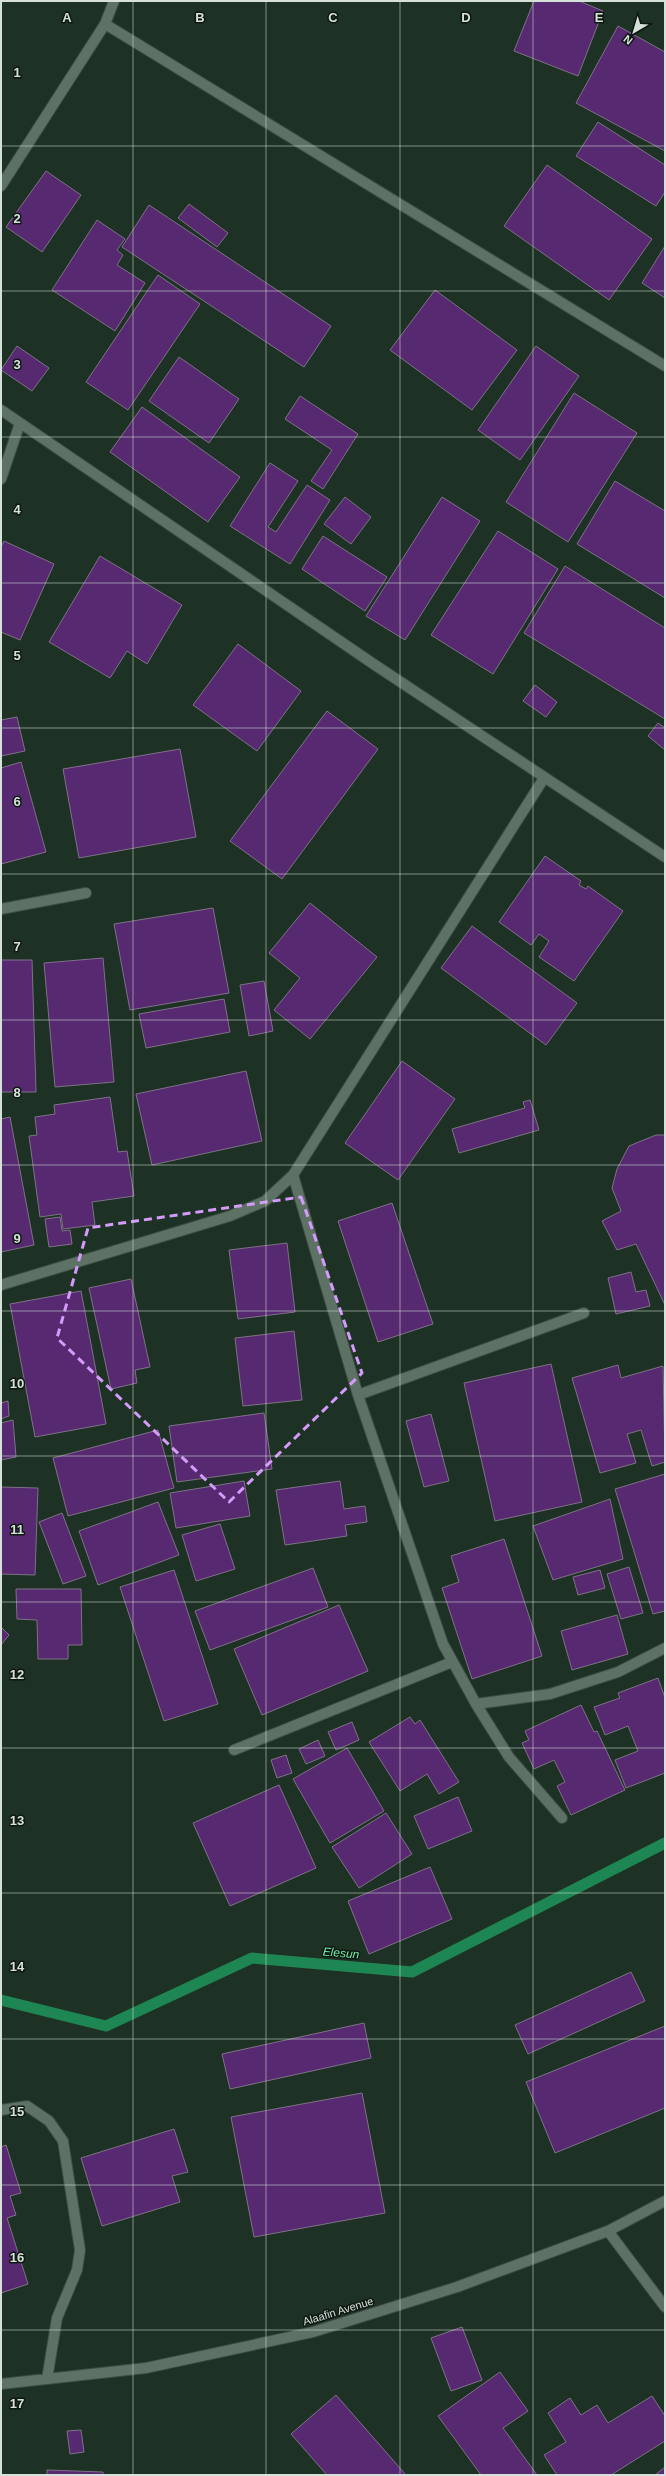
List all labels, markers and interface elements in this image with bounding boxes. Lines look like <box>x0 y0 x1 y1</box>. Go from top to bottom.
text: A <box>62 10 72 25</box>
text: B <box>195 10 205 25</box>
text: C <box>328 10 338 25</box>
text: D <box>461 10 471 25</box>
text: E <box>595 10 604 25</box>
north arrow <box>614 12 654 52</box>
text: N <box>621 33 635 47</box>
text: 1 <box>13 65 21 80</box>
text: 2 <box>13 211 21 226</box>
text: 3 <box>13 357 21 372</box>
text: 4 <box>13 502 21 517</box>
text: 5 <box>13 648 21 663</box>
text: 6 <box>13 794 21 809</box>
text: 7 <box>13 939 21 954</box>
text: 8 <box>13 1085 21 1100</box>
text: 9 <box>13 1231 21 1246</box>
text: 10 <box>10 1376 24 1391</box>
text: 11 <box>10 1522 24 1537</box>
text: 12 <box>10 1667 24 1682</box>
text: 13 <box>10 1813 24 1828</box>
water label: Elesun <box>322 1944 360 1962</box>
text: 14 <box>10 1959 25 1974</box>
text: 15 <box>10 2104 24 2119</box>
text: 16 <box>10 2250 24 2265</box>
street label: Alaafin Avenue <box>301 2295 375 2327</box>
text: 17 <box>10 2396 24 2411</box>

